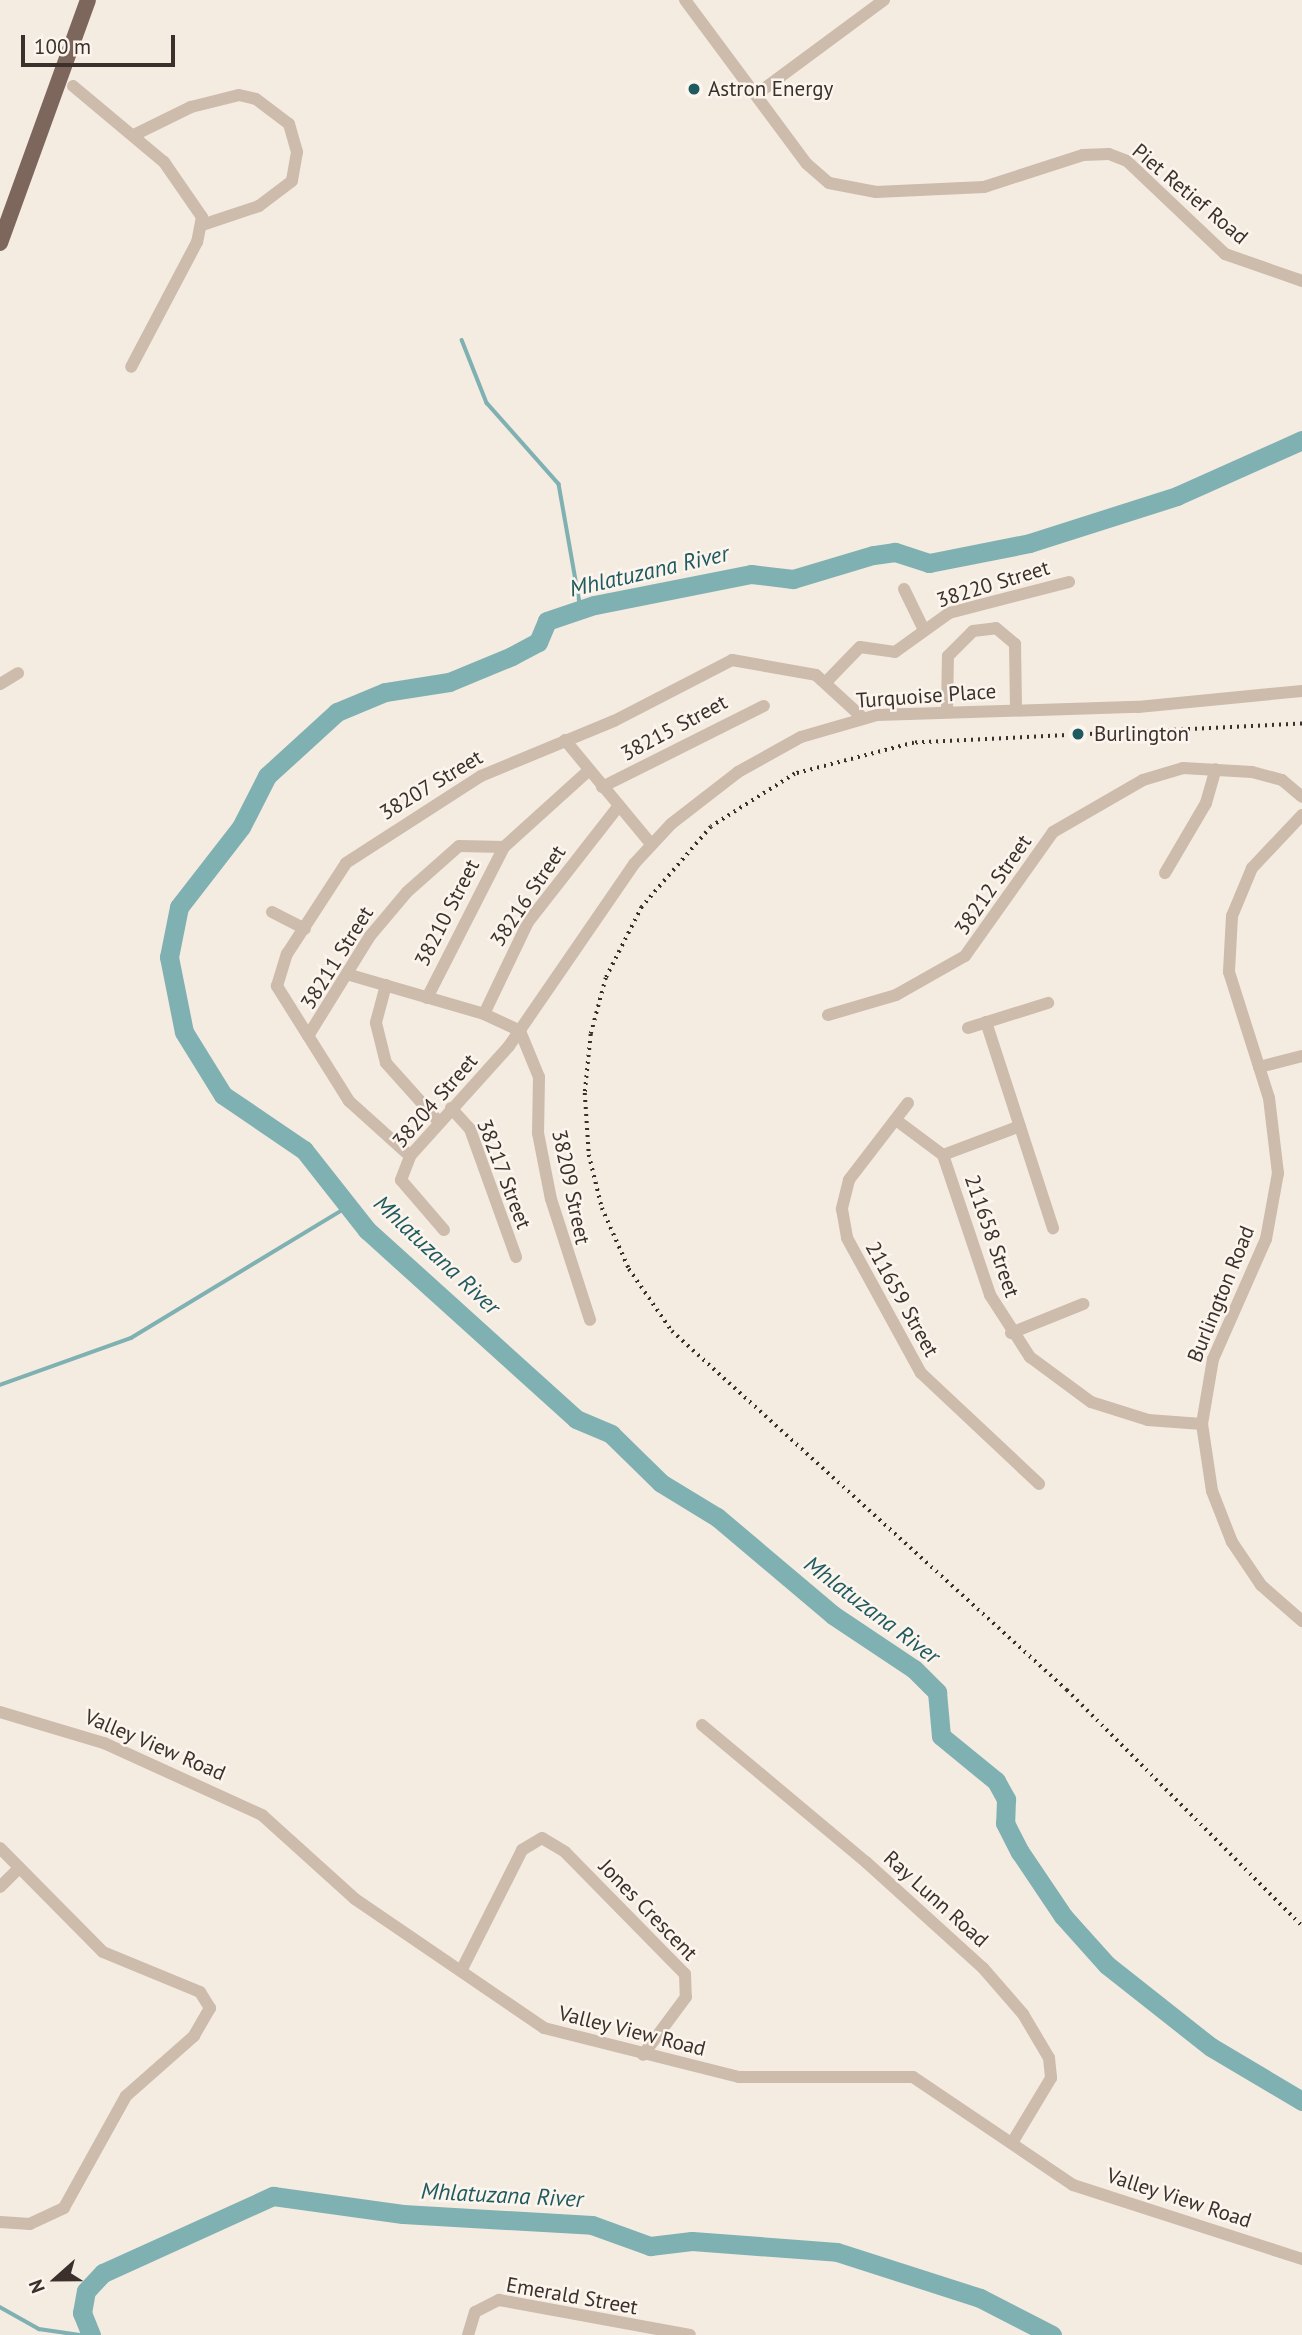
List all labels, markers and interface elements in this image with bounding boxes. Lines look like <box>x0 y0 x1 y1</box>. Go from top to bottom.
scale bar <box>24 21 178 65</box>
text: 100 m <box>34 33 91 60</box>
place label: Astron Energy <box>708 76 833 102</box>
marker: Astron Energy <box>686 81 702 97</box>
street label: Piet Retief Road <box>1127 138 1253 250</box>
water label: Mhlatuzana River <box>567 539 731 603</box>
street label: 38220 Street <box>934 555 1052 613</box>
street label: Turquoise Place <box>855 679 997 713</box>
street label: 38215 Street <box>617 690 731 766</box>
place label: Burlington <box>1094 721 1189 747</box>
marker: Burlington <box>1068 724 1088 744</box>
street label: 38207 Street <box>375 744 487 826</box>
street label: 38212 Street <box>949 830 1037 940</box>
street label: 38216 Street <box>485 841 571 951</box>
street label: 38210 Street <box>409 855 485 971</box>
street label: 38211 Street <box>295 902 379 1014</box>
street label: 38204 Street <box>387 1049 483 1153</box>
street label: 38217 Street <box>471 1115 537 1233</box>
street label: 38209 Street <box>547 1127 595 1247</box>
street label: 211658 Street <box>959 1171 1025 1301</box>
water label: Mhlatuzana River <box>368 1189 506 1321</box>
street label: Burlington Road <box>1182 1222 1260 1366</box>
street label: 211659 Street <box>860 1237 944 1361</box>
water label: Mhlatuzana River <box>799 1550 945 1670</box>
street label: Valley View Road <box>80 1704 230 1786</box>
street label: Ray Lunn Road <box>878 1845 994 1953</box>
street label: Jones Crescent <box>594 1854 702 1966</box>
street label: Valley View Road <box>555 2000 709 2062</box>
street label: Valley View Road <box>1103 2162 1255 2234</box>
water label: Mhlatuzana River <box>420 2177 584 2213</box>
north arrow <box>21 2244 91 2314</box>
street label: Emerald Street <box>504 2272 640 2320</box>
text: N <box>23 2276 50 2297</box>

